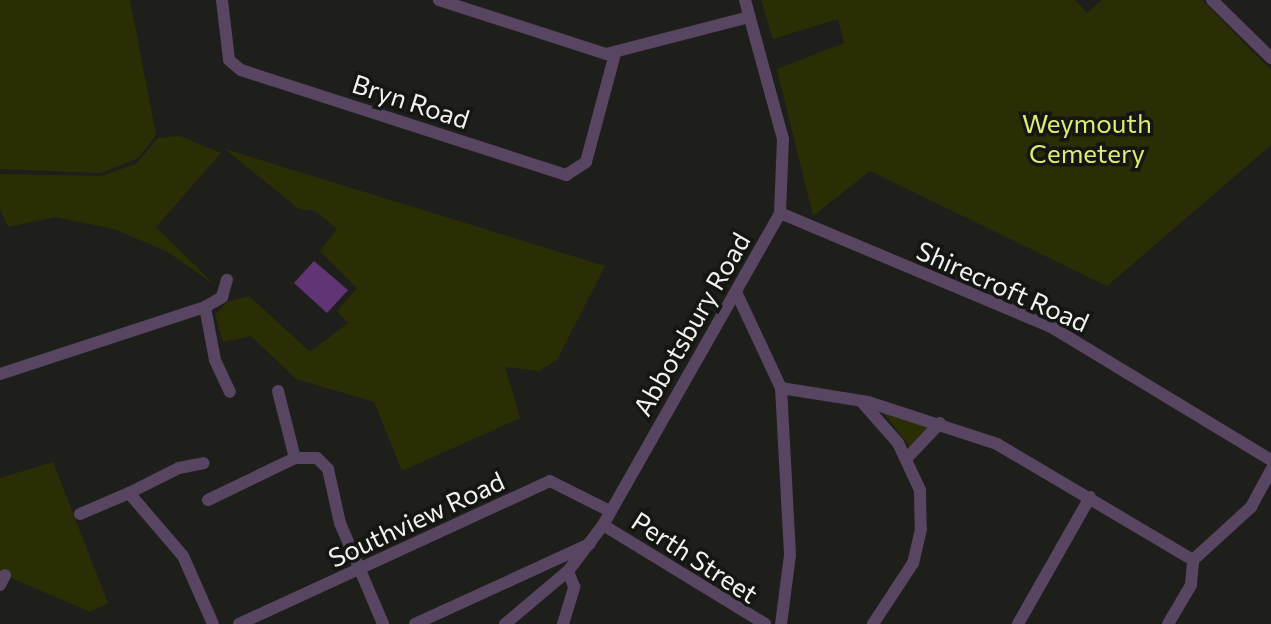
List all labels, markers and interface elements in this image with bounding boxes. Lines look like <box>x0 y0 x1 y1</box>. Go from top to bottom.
street label: Bryn Road <box>349 67 473 135</box>
park label: Weymouth Cemetery <box>1022 107 1152 168</box>
street label: Abbotsbury Road <box>626 227 756 421</box>
street label: Shirecroft Road <box>912 234 1094 338</box>
street label: Southview Road <box>323 465 509 573</box>
street label: Perth Street <box>626 505 764 609</box>

